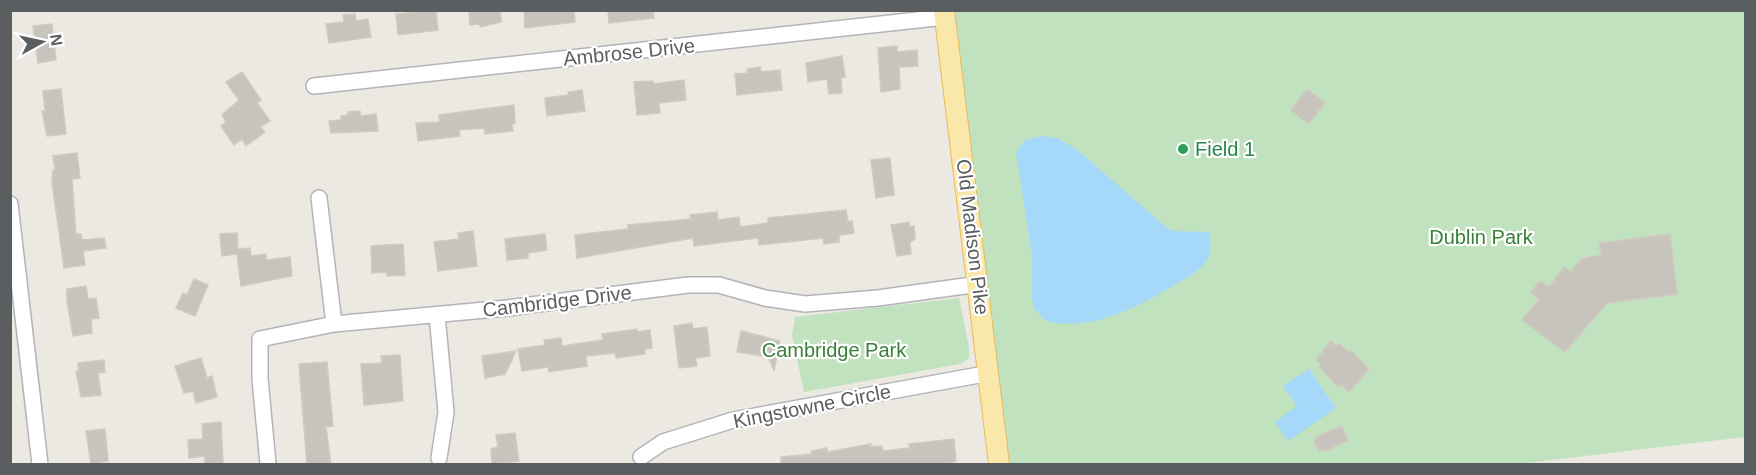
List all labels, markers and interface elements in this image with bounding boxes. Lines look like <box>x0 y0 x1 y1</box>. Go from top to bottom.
north arrow <box>12 12 72 72</box>
text: N <box>47 33 66 47</box>
street label: Ambrose Drive <box>562 34 696 70</box>
place label: Field 1 <box>1195 138 1255 160</box>
marker: Field 1 <box>1176 142 1190 156</box>
street label: Old Madison Pike <box>953 158 993 316</box>
park label: Dublin Park <box>1429 226 1534 248</box>
street label: Cambridge Drive <box>481 281 633 321</box>
park label: Cambridge Park <box>762 339 907 361</box>
street label: Kingstowne Circle <box>731 380 893 432</box>

